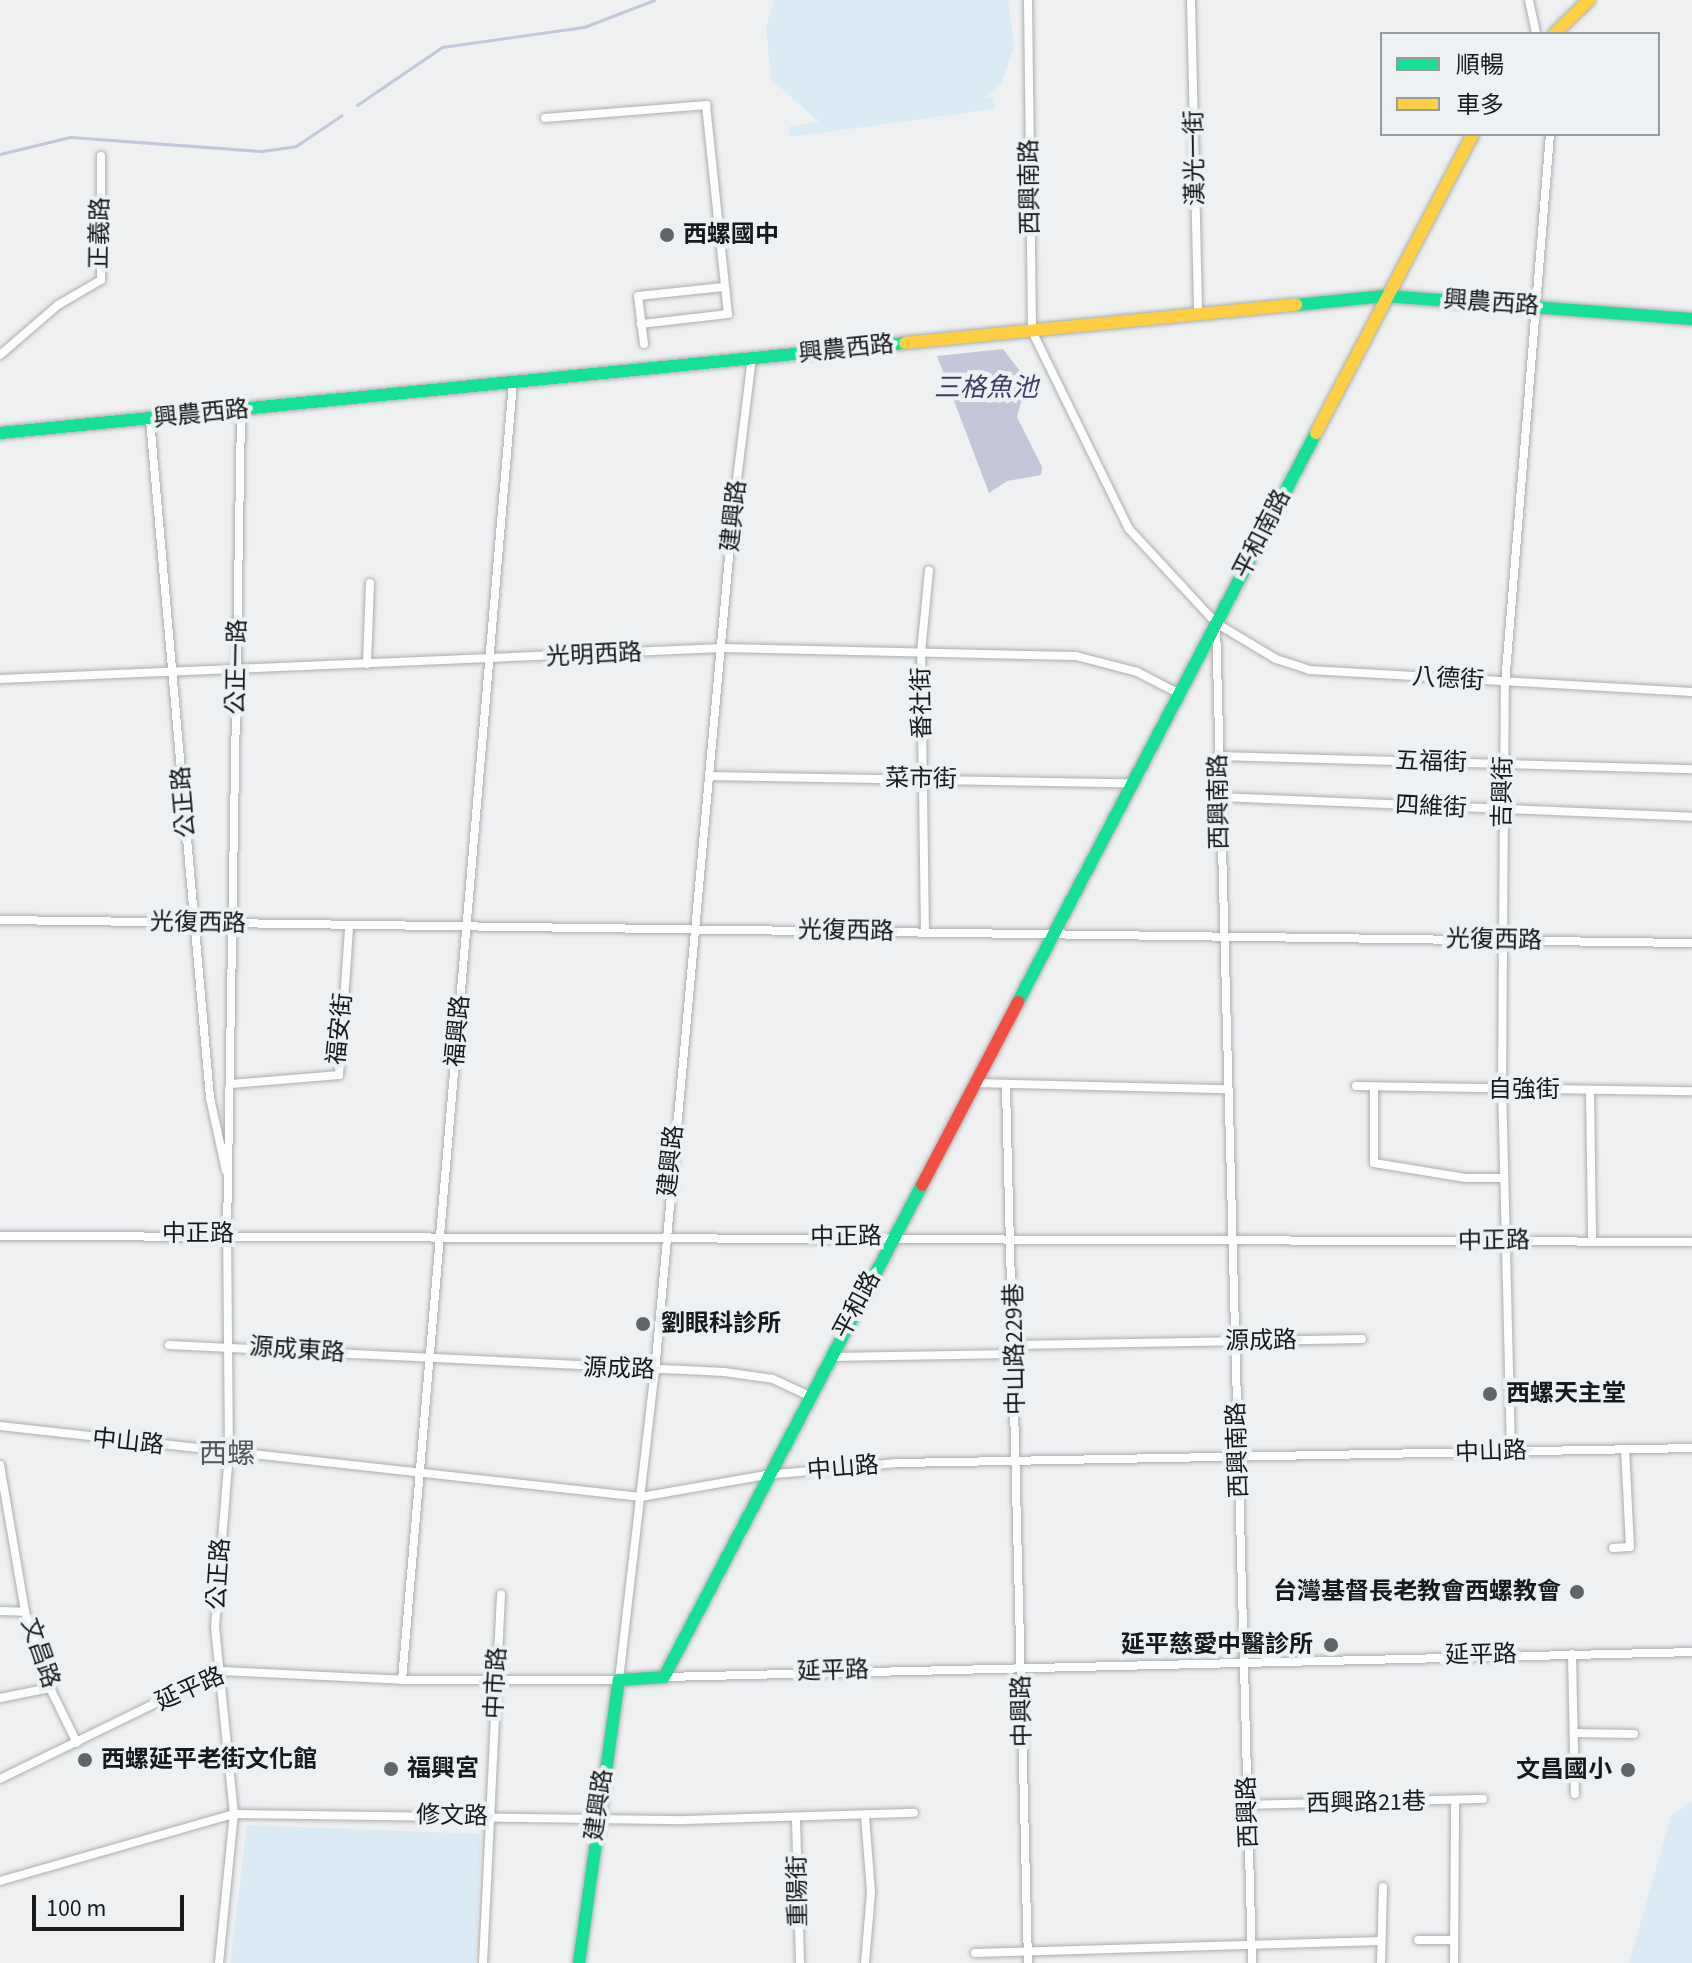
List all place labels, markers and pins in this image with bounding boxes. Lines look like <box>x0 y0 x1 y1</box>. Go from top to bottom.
place label: 西螺國中 <box>683 221 779 249</box>
marker: 西螺國中 <box>658 226 676 244</box>
place label: 劉眼科診所 <box>661 1310 781 1338</box>
marker: 劉眼科診所 <box>632 1313 654 1335</box>
place label: 西螺天主堂 <box>1506 1380 1626 1408</box>
marker: 西螺天主堂 <box>1481 1385 1499 1403</box>
place label: 台灣基督長老教會西螺教會 <box>1273 1578 1561 1606</box>
marker: 台灣基督長老教會西螺教會 <box>1568 1583 1586 1601</box>
place label: 延平慈愛中醫診所 <box>1121 1631 1313 1659</box>
marker: 延平慈愛中醫診所 <box>1320 1634 1342 1656</box>
place label: 西螺延平老街文化館 <box>101 1746 317 1774</box>
marker: 西螺延平老街文化館 <box>76 1751 94 1769</box>
place label: 福興宮 <box>407 1755 479 1783</box>
place label: 文昌國小 <box>1516 1756 1612 1784</box>
marker: 福興宮 <box>382 1760 400 1778</box>
marker: 文昌國小 <box>1619 1761 1637 1779</box>

